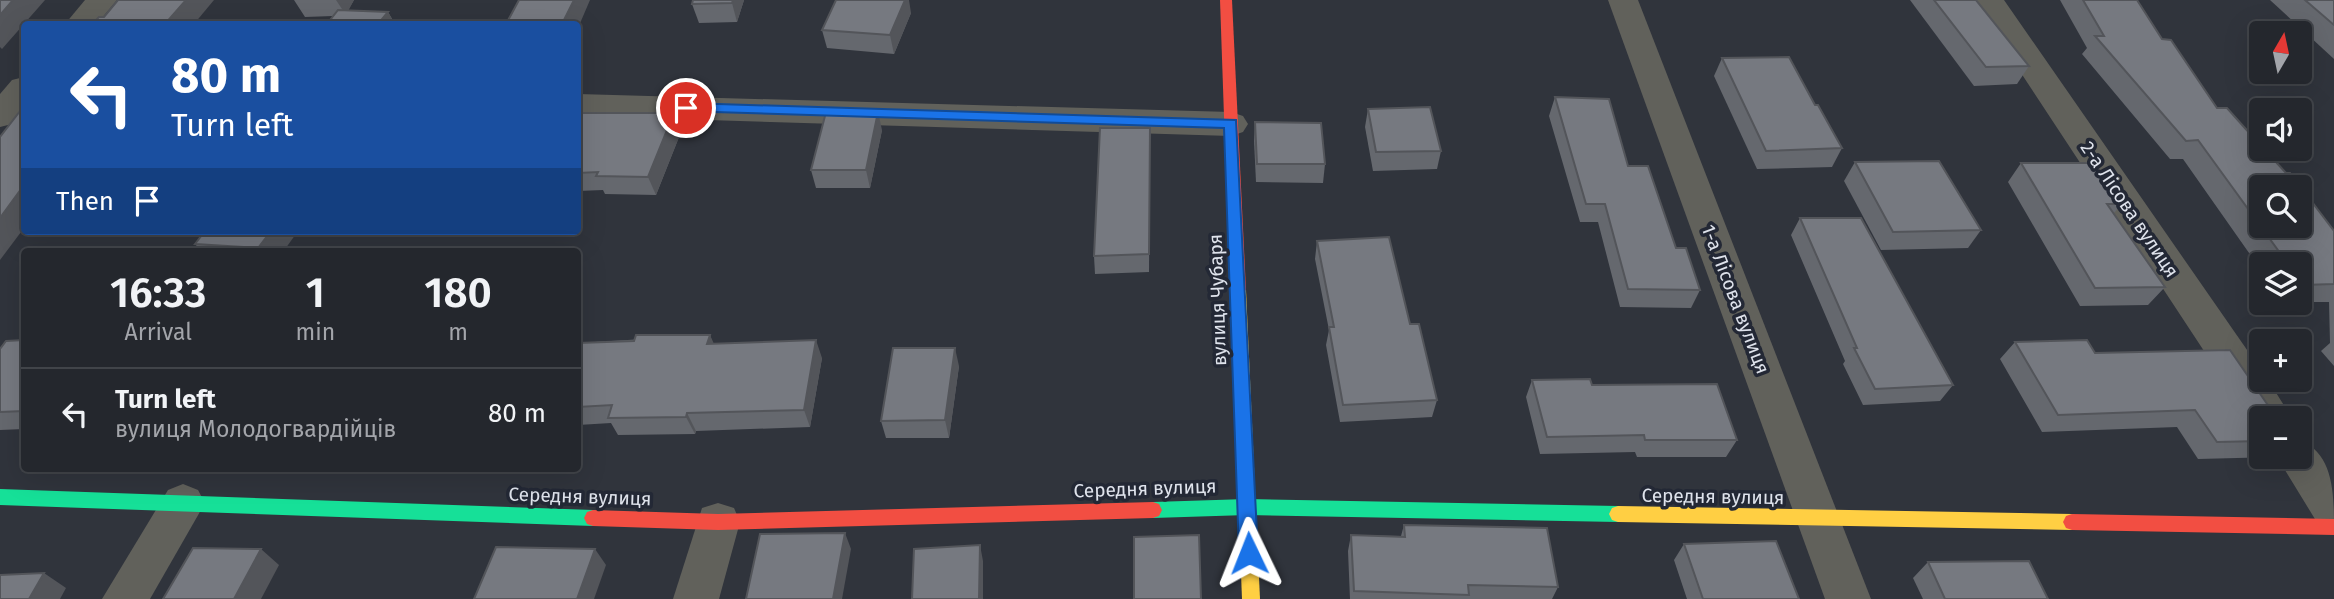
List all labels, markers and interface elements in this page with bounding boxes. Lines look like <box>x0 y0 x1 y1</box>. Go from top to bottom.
north arrow <box>2249 21 2312 84</box>
map controls <box>2249 21 2312 469</box>
text: 80 m <box>171 46 281 105</box>
icon: left <box>56 49 147 140</box>
pin <box>656 78 716 138</box>
icon: arrive <box>667 89 705 127</box>
button: sound <box>2249 98 2312 161</box>
text: Turn left <box>171 106 293 144</box>
street label: 2-а Лісова вулиця <box>2076 137 2184 282</box>
button: search <box>2249 175 2312 238</box>
icon: arrive <box>128 182 166 220</box>
text: Then <box>56 186 114 217</box>
street label: 1-а Лісова вулиця <box>1696 221 1775 377</box>
street label: вулиця Чубаря <box>1204 233 1231 366</box>
button: layers <box>2249 252 2312 315</box>
text: 16:33 <box>110 268 207 318</box>
text: 1 <box>306 268 325 318</box>
text: 180 <box>424 268 492 318</box>
text: Arrival <box>125 318 192 346</box>
text: min <box>296 318 335 346</box>
text: m <box>448 318 468 346</box>
button: + <box>2249 329 2312 392</box>
text: Turn left <box>115 384 216 415</box>
icon: left <box>56 395 94 433</box>
text: 80 m <box>488 398 546 429</box>
button: − <box>2249 406 2312 469</box>
text: вулиця Молодогвардійців <box>115 415 396 443</box>
street label: Середня вулиця <box>1073 475 1217 502</box>
street label: Середня вулиця <box>508 483 652 510</box>
street label: Середня вулиця <box>1641 484 1785 509</box>
position arrow <box>1212 516 1286 590</box>

